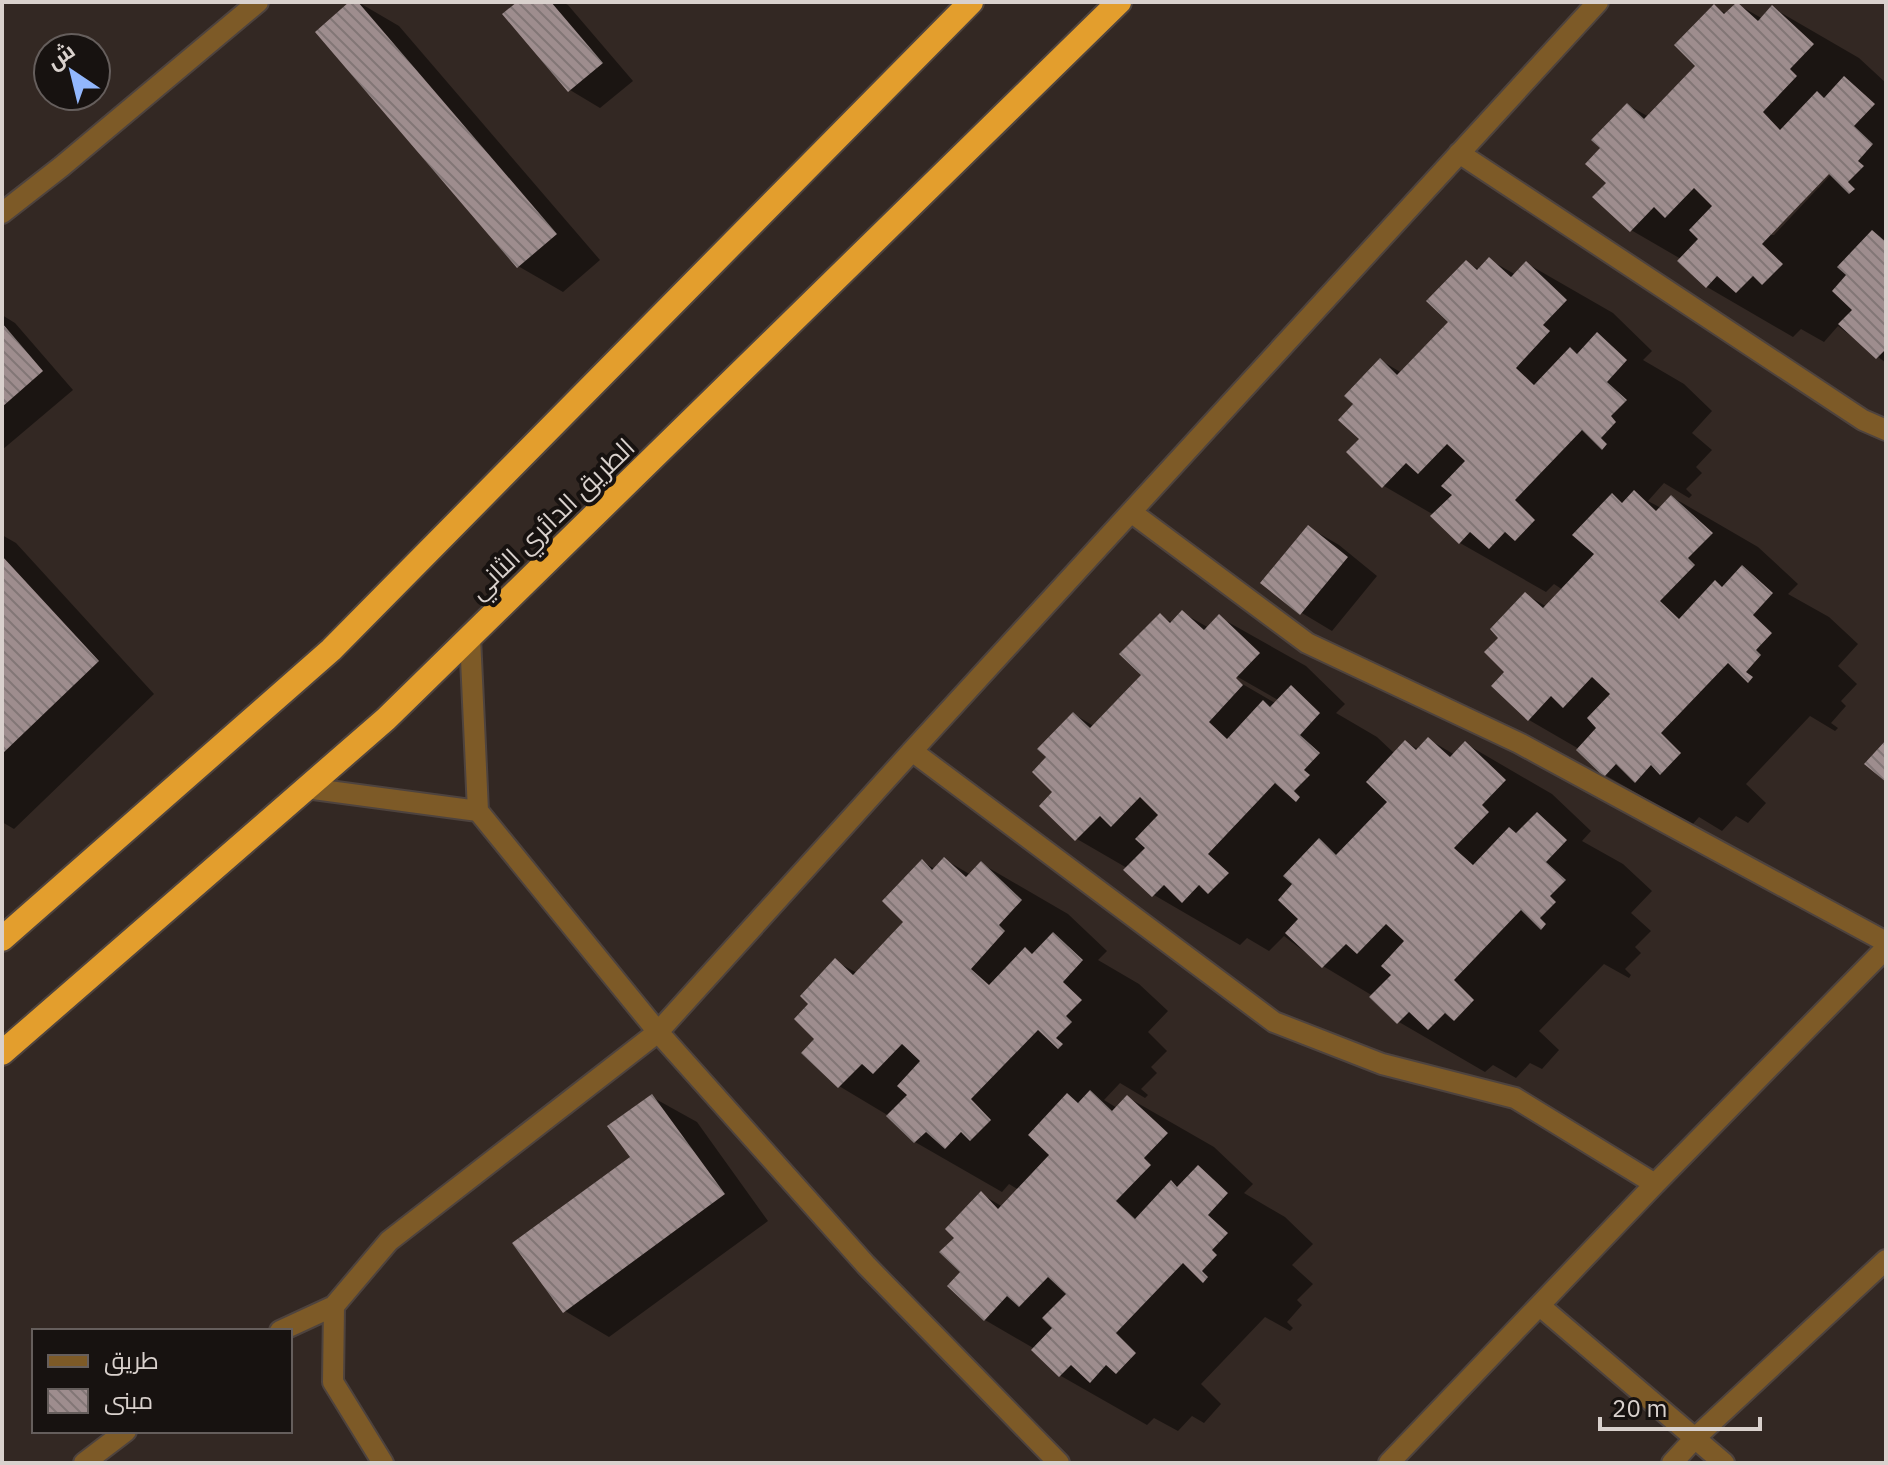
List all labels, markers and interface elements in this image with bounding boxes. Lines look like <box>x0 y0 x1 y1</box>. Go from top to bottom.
north arrow <box>32 32 112 112</box>
text: ش <box>40 35 80 75</box>
street label: الطريق الدائري الثاني <box>461 430 645 610</box>
legend <box>32 1329 292 1433</box>
text: طريق <box>104 1344 159 1376</box>
scale bar <box>1600 1381 1760 1431</box>
text: مبنى <box>104 1384 153 1416</box>
text: 20 m <box>1612 1392 1667 1424</box>

